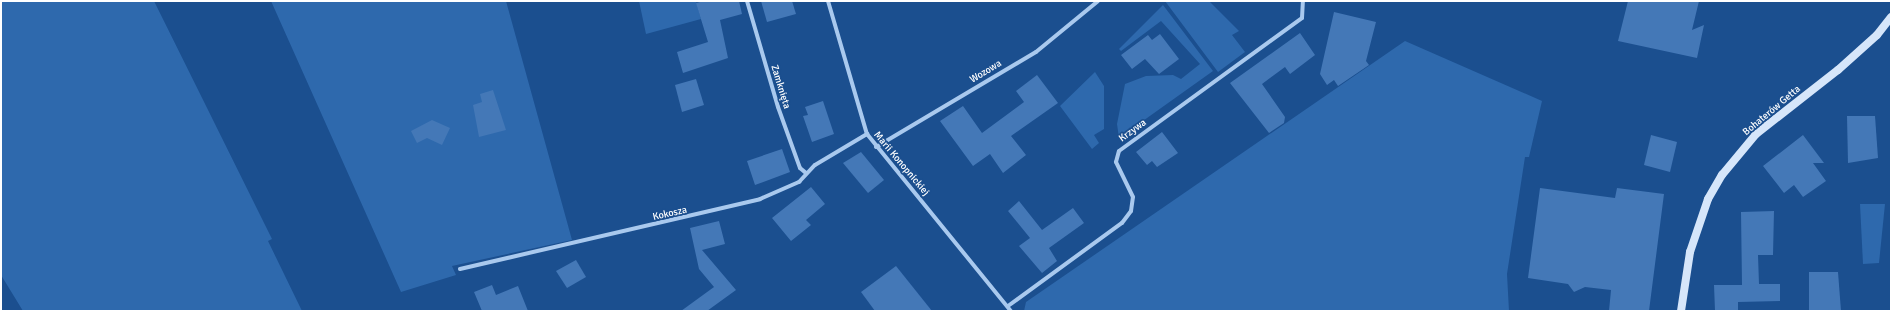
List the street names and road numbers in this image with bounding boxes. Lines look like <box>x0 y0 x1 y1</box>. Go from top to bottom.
street label: Wozowa <box>968 58 1004 86</box>
street label: Zamknięta <box>768 64 792 110</box>
street label: Bohaterów Getta <box>1741 83 1803 139</box>
street label: Krzywa <box>1117 117 1149 145</box>
street label: Marii Konopnickiej <box>871 130 931 198</box>
street label: Kokosza <box>652 204 688 224</box>

